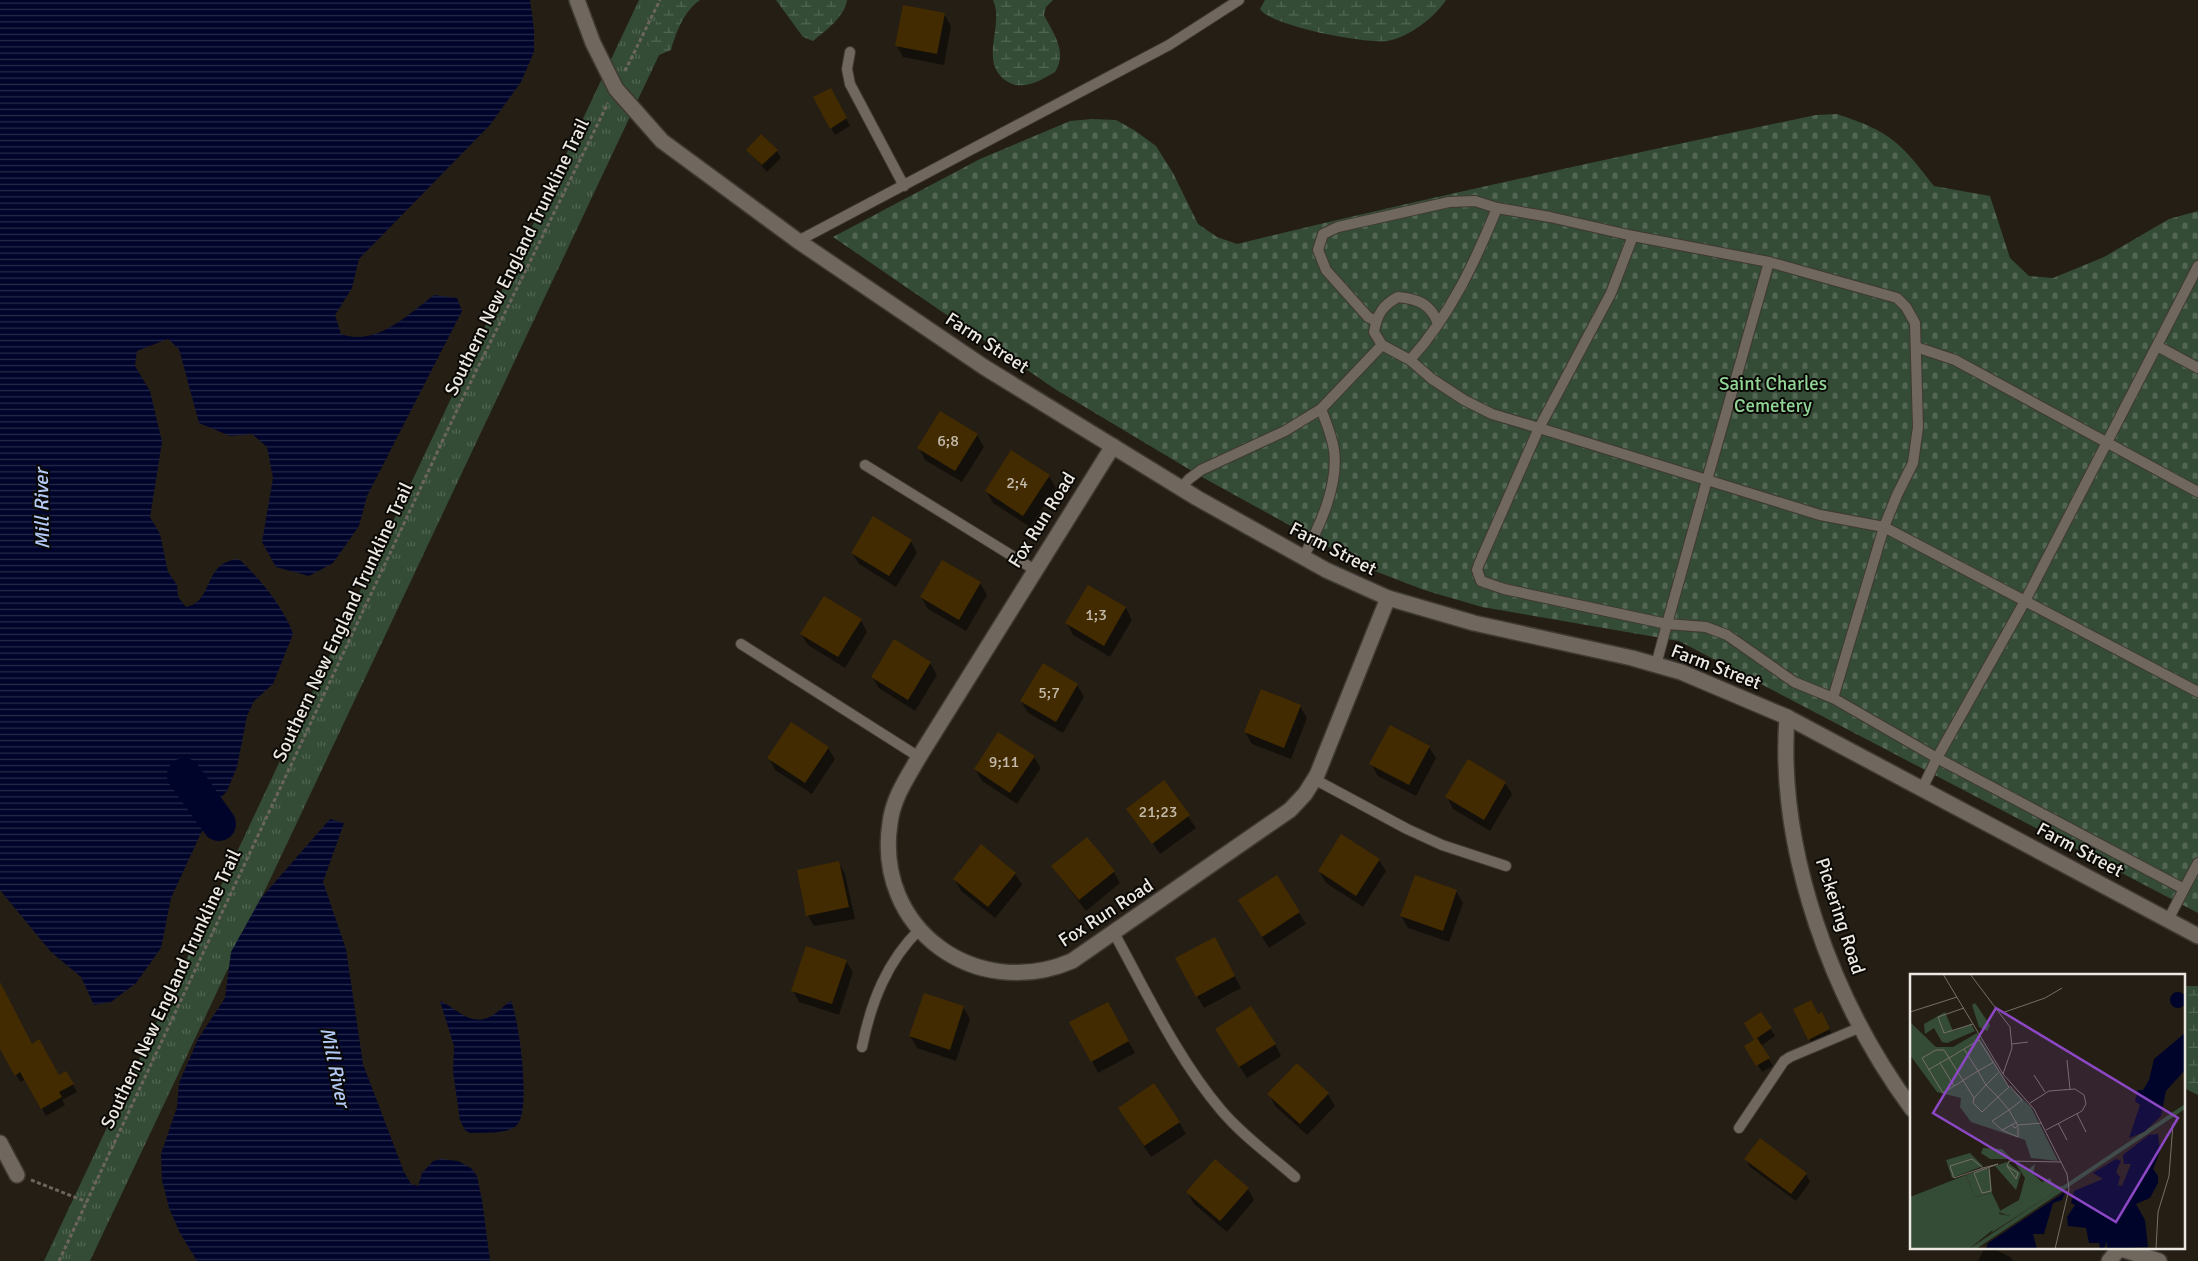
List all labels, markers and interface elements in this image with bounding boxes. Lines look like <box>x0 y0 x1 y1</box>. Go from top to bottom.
street label: Southern New England Trunkline Trail <box>439 114 595 400</box>
street label: Farm Street <box>941 307 1034 379</box>
park label: Saint Charles Cemetery <box>1719 372 1827 418</box>
house number: 6;8 <box>937 431 959 451</box>
water label: Mill River <box>29 466 55 550</box>
street label: Fox Run Road <box>1003 468 1081 572</box>
house number: 2;4 <box>1006 473 1028 493</box>
street label: Southern New England Trunkline Trail <box>268 478 418 766</box>
street label: Farm Street <box>1285 517 1381 581</box>
house number: 1;3 <box>1085 605 1107 625</box>
street label: Farm Street <box>1667 639 1765 695</box>
house number: 5;7 <box>1038 683 1060 703</box>
house number: 9;11 <box>989 752 1019 772</box>
house number: 21;23 <box>1139 802 1177 822</box>
street label: Farm Street <box>2033 817 2128 883</box>
street label: Southern New England Trunkline Trail <box>96 845 246 1133</box>
street label: Pickering Road <box>1810 855 1870 977</box>
street label: Fox Run Road <box>1054 873 1158 953</box>
inset map <box>1910 974 2186 1248</box>
water label: Mill River <box>314 1025 356 1112</box>

